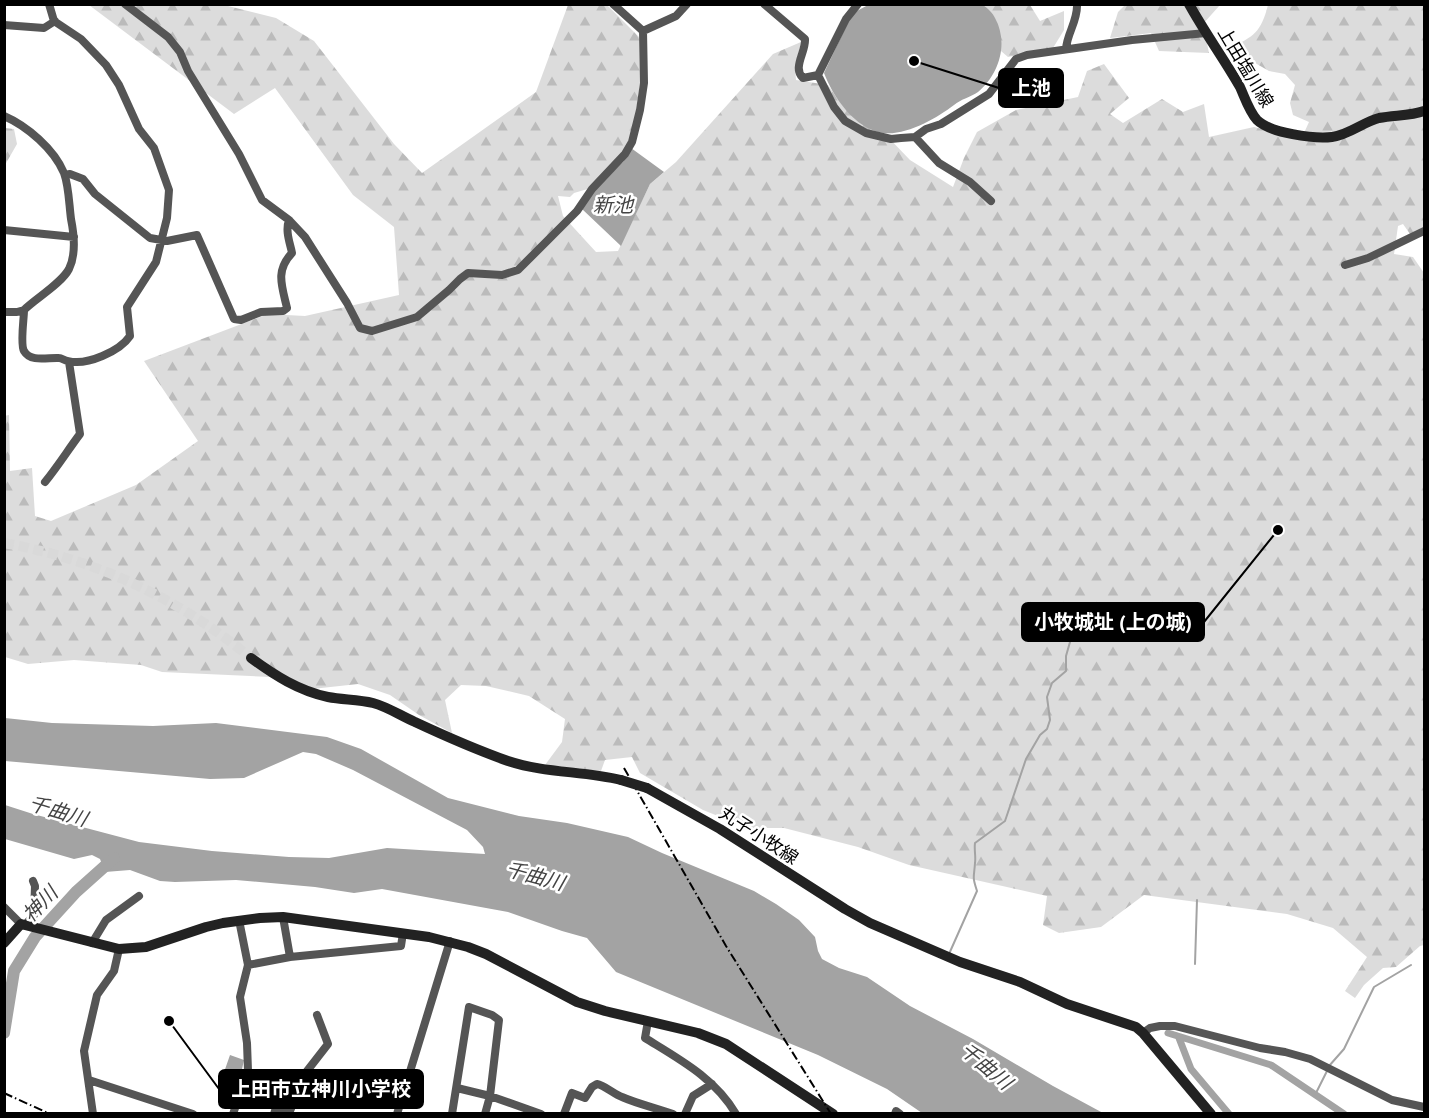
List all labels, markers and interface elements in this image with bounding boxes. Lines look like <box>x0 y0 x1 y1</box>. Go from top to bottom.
street label: 上田塩川線 <box>1213 23 1279 111</box>
callout: 上池 <box>999 69 1063 107</box>
text: 上池 <box>1011 75 1051 101</box>
water label: 新池 <box>593 192 635 218</box>
callout: 小牧城址 (上の城) <box>1022 603 1204 641</box>
text: 小牧城址 (上の城) <box>1034 609 1192 635</box>
water label: 千曲川 <box>26 790 92 833</box>
street label: 丸子小牧線 <box>715 801 803 869</box>
water label: 千曲川 <box>503 856 569 897</box>
water label: 神川 <box>17 879 65 927</box>
water label: 千曲川 <box>955 1037 1019 1097</box>
callout: 上田市立神川小学校 <box>219 1070 423 1108</box>
text: 上田市立神川小学校 <box>231 1076 411 1102</box>

